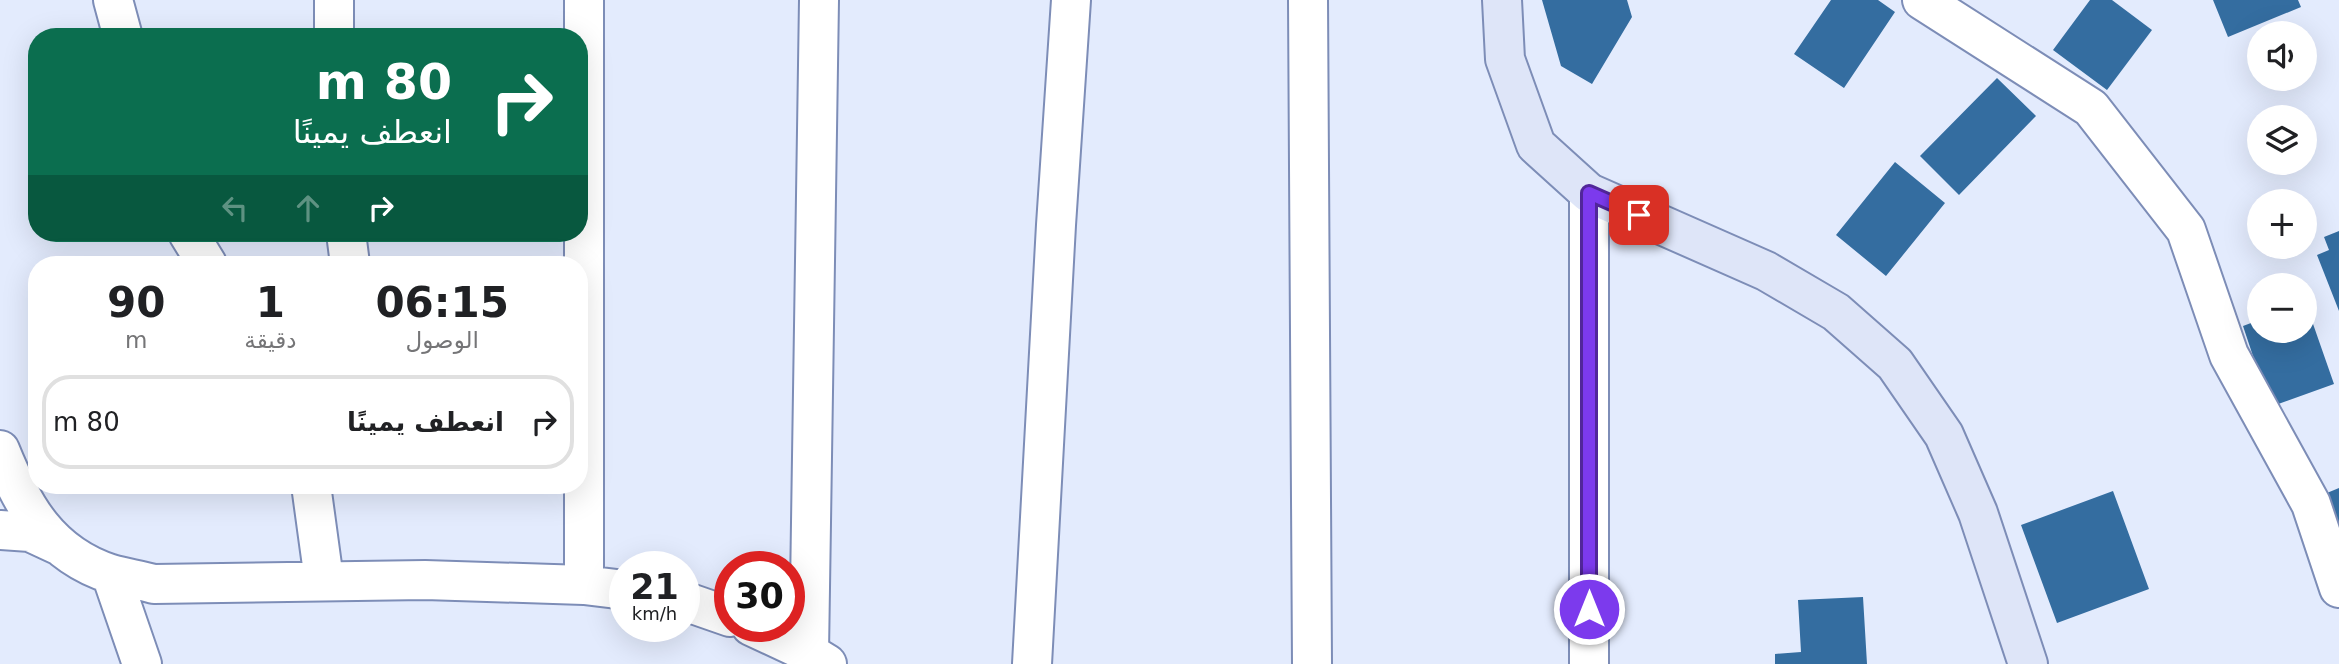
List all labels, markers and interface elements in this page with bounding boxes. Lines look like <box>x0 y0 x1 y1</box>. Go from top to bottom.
map controls <box>2247 21 2317 343</box>
button: sound <box>2247 21 2317 91</box>
text: 80 m <box>316 54 452 111</box>
icon: right <box>476 56 567 147</box>
button: layers <box>2247 105 2317 175</box>
text: انعطف يمينًا <box>293 113 452 151</box>
pin <box>1609 185 1669 245</box>
icon: left <box>216 189 254 227</box>
icon: ahead <box>289 189 327 227</box>
icon: right <box>362 189 400 227</box>
button: + <box>2247 189 2317 259</box>
icon: arrive <box>1620 196 1658 234</box>
button: − <box>2247 273 2317 343</box>
text: 90 <box>107 278 165 327</box>
text: 1 <box>256 278 285 327</box>
text: 06:15 <box>375 278 509 327</box>
text: m <box>125 327 147 353</box>
text: دقيقة <box>244 327 296 353</box>
text: الوصول <box>406 327 479 353</box>
icon: right <box>525 403 563 441</box>
text: 80 m <box>53 407 120 437</box>
text: انعطف يمينًا <box>347 407 504 437</box>
speed limit sign: 30 <box>714 551 805 642</box>
text: 21 <box>630 567 679 607</box>
position arrow <box>1552 572 1626 646</box>
text: km/h <box>632 603 677 624</box>

